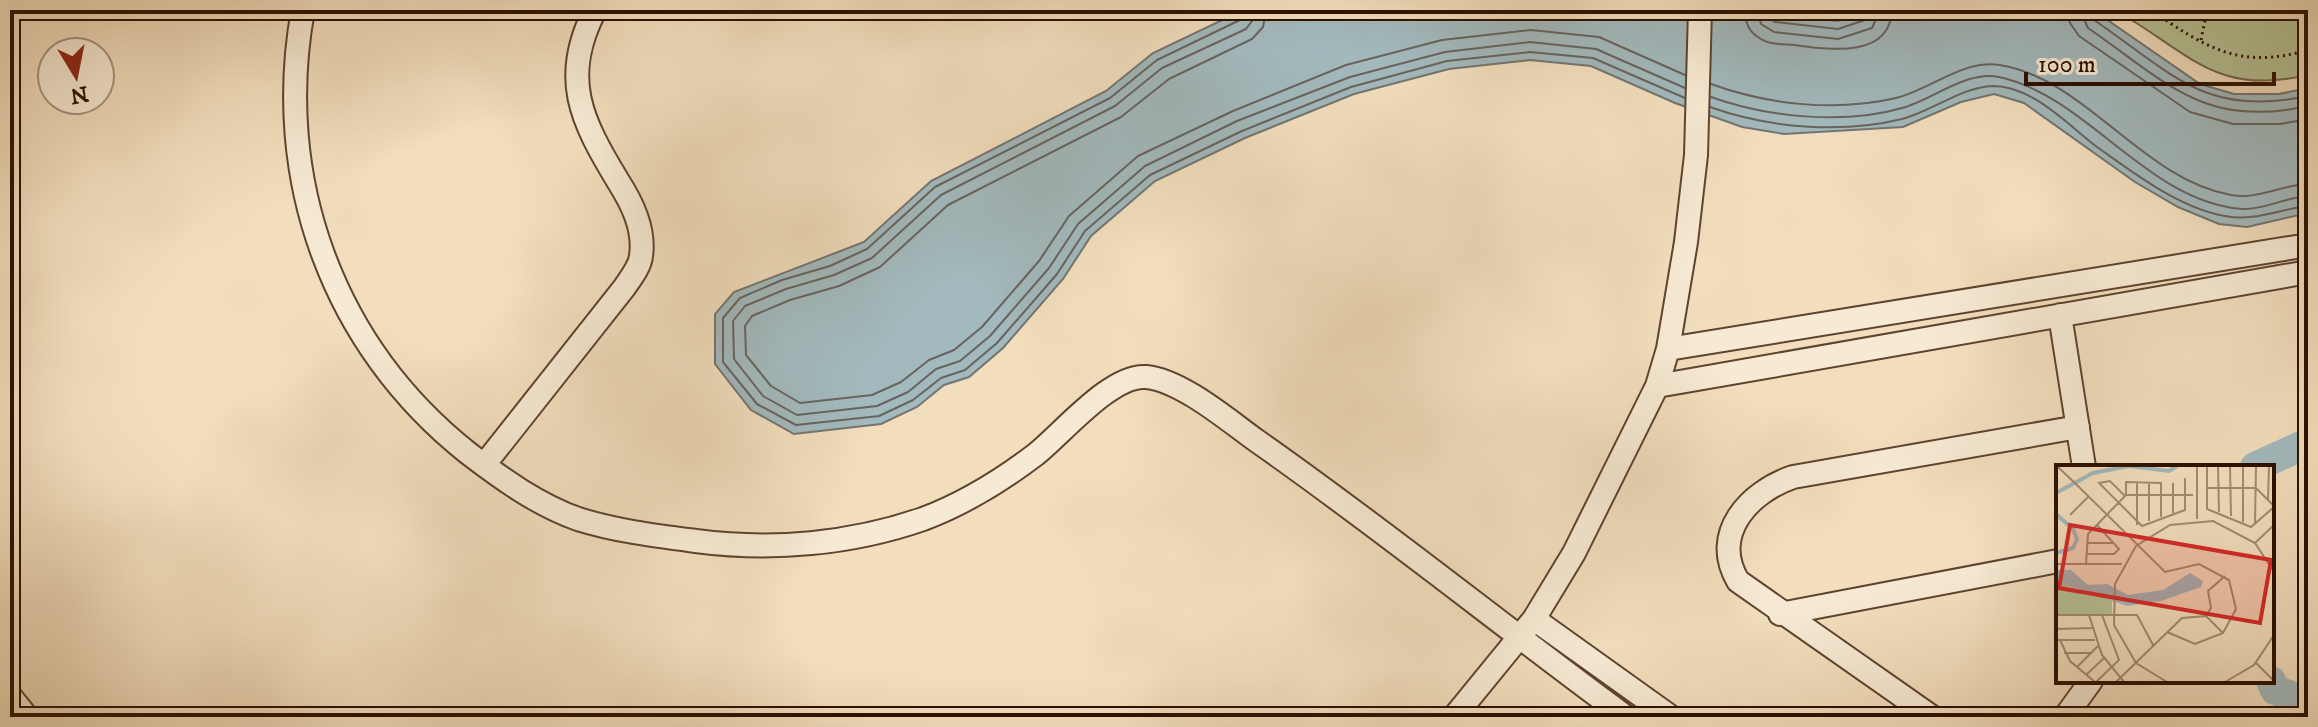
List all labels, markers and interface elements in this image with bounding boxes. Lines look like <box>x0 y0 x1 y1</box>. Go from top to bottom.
north arrow <box>36 36 116 116</box>
scale bar <box>2026 36 2274 86</box>
text: 100 m <box>2038 50 2096 80</box>
text: N <box>68 79 90 109</box>
inset map <box>2056 465 2274 683</box>

